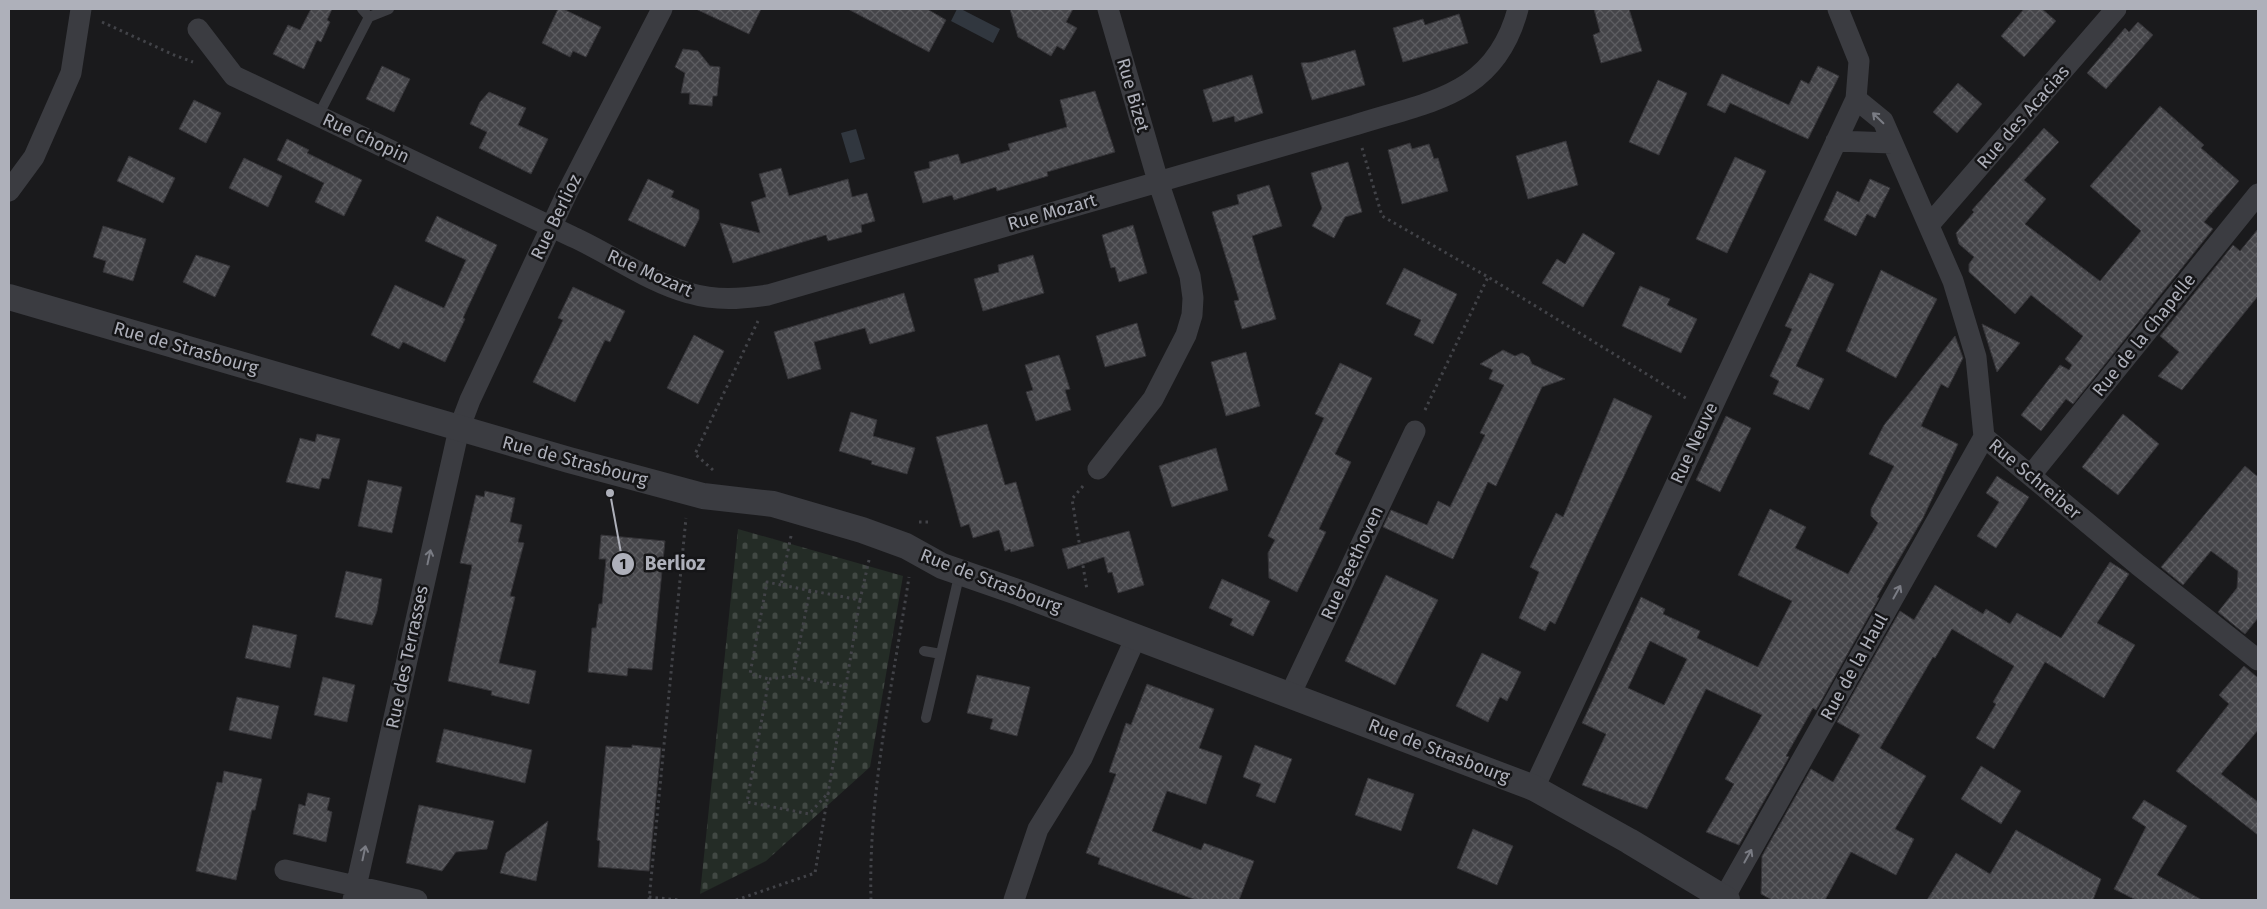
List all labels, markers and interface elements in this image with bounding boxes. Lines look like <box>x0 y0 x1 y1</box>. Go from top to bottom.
street label: Rue Bizet <box>1112 55 1154 135</box>
street label: Rue des Acacias <box>1972 61 2074 173</box>
street label: Rue Chopin <box>319 108 413 168</box>
one-way arrow <box>1872 112 1884 124</box>
street label: Rue Berlioz <box>526 171 586 263</box>
street label: Rue Mozart <box>1005 189 1099 235</box>
street label: Rue Mozart <box>604 244 697 302</box>
street label: Rue de la Chapelle <box>2088 269 2200 401</box>
street label: Rue de Strasbourg <box>111 317 262 379</box>
street label: Rue Neuve <box>1666 399 1722 487</box>
street label: Rue de Strasbourg <box>500 431 651 491</box>
street label: Rue Schreiber <box>1984 434 2086 524</box>
street label: Rue Beethoven <box>1316 503 1388 623</box>
street label: Rue de Strasbourg <box>917 544 1065 618</box>
callout: Berlioz <box>610 547 716 581</box>
one-way arrow <box>425 550 434 566</box>
text: Berlioz <box>645 552 706 575</box>
text: 1 <box>620 555 626 573</box>
street label: Rue des Terrasses <box>381 584 433 730</box>
one-way arrow <box>1892 585 1902 600</box>
street label: Rue de la Haul <box>1816 610 1892 724</box>
street label: Rue de Strasbourg <box>1365 714 1513 788</box>
one-way arrow <box>359 845 369 861</box>
one-way arrow <box>1744 849 1754 863</box>

